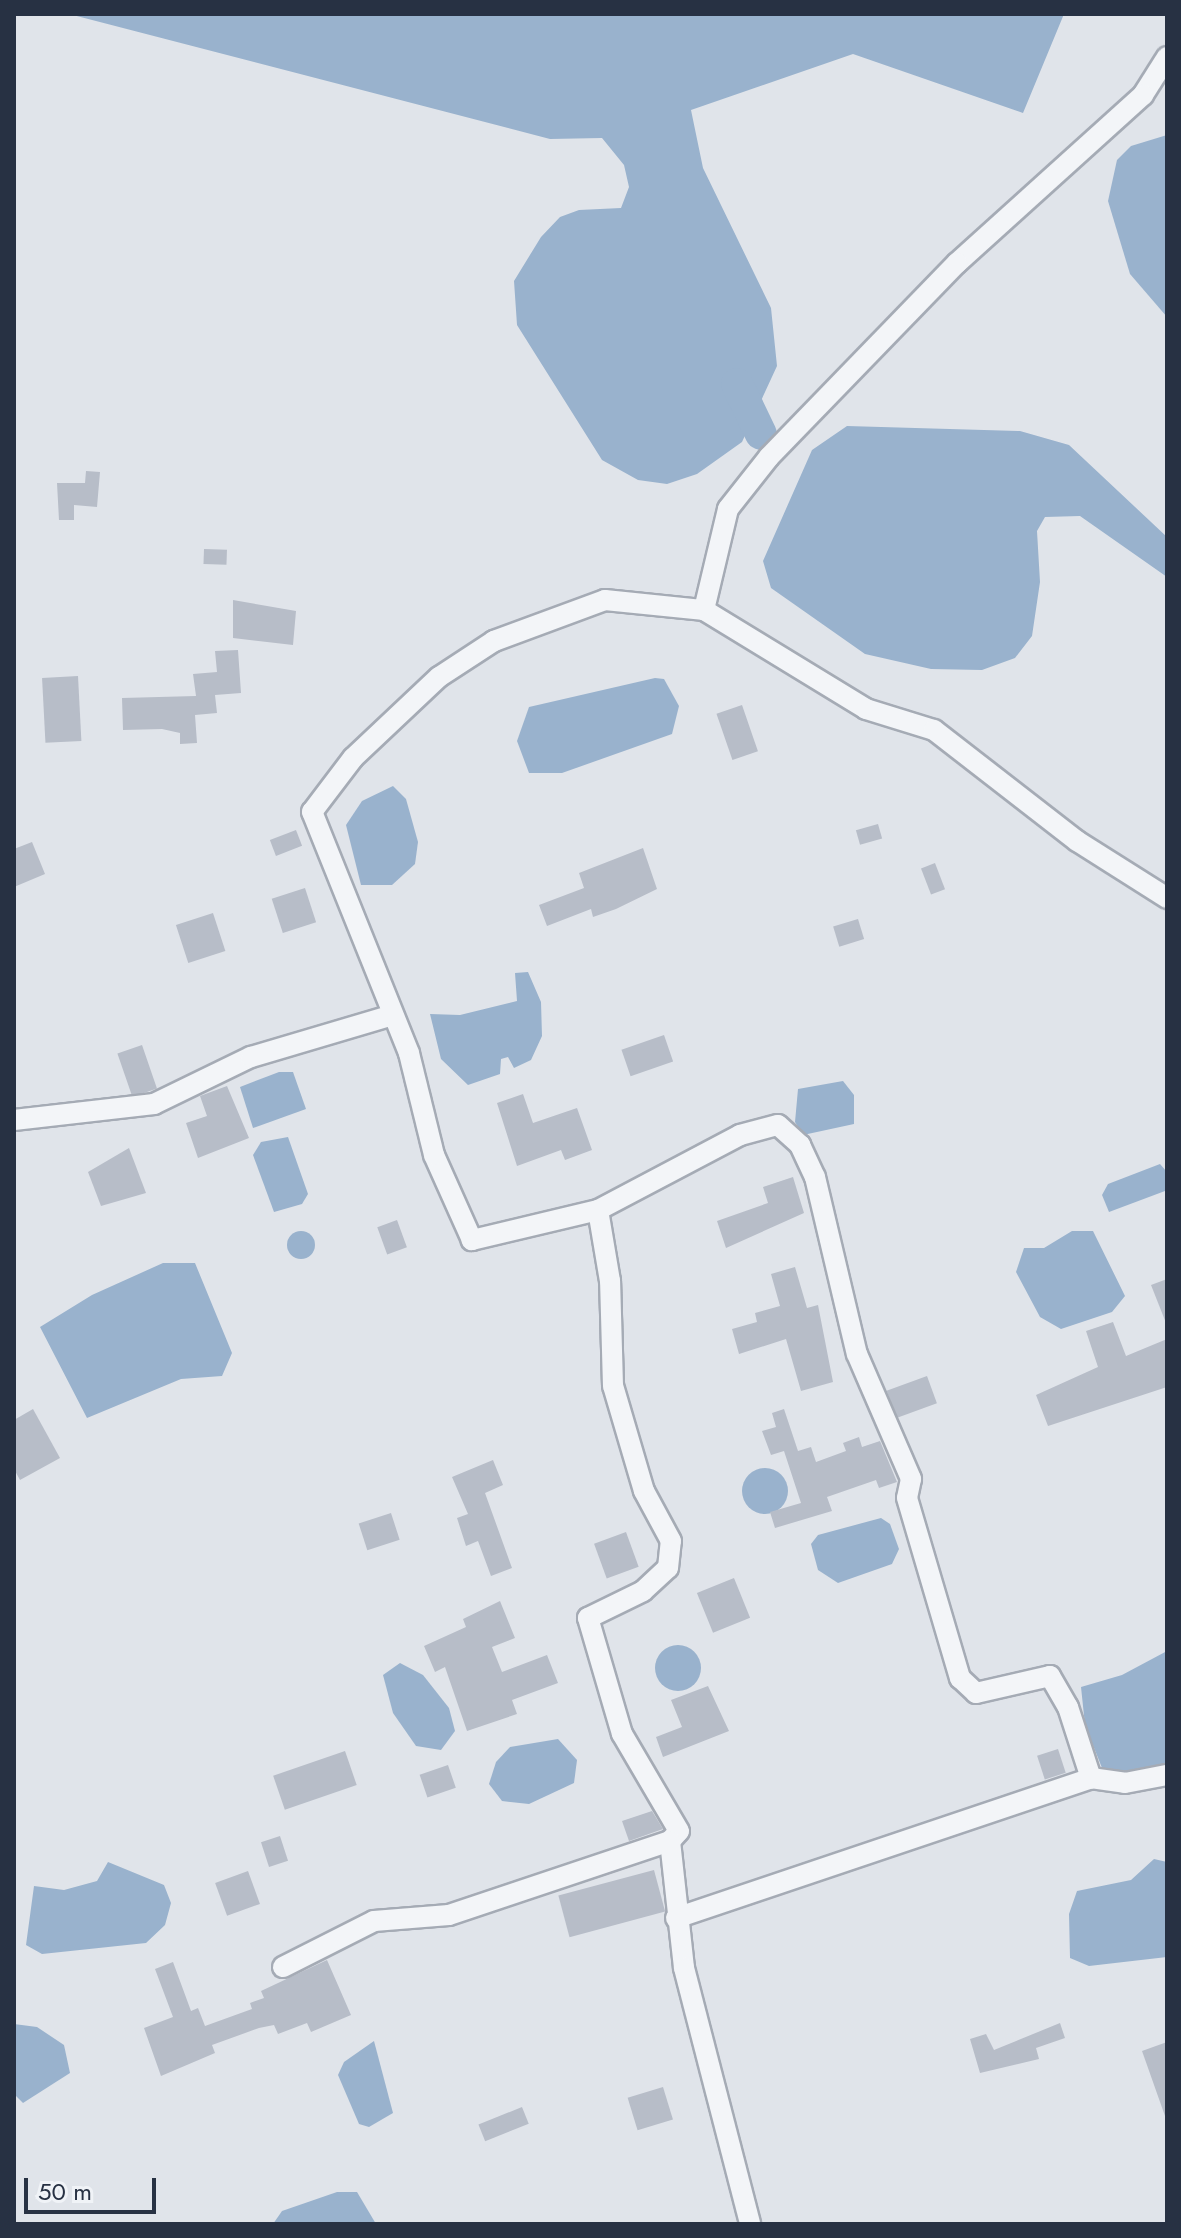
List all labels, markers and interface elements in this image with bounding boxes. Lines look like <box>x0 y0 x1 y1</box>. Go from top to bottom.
scale bar <box>28 2162 160 2212</box>
text: 50 m <box>38 2174 92 2209</box>

